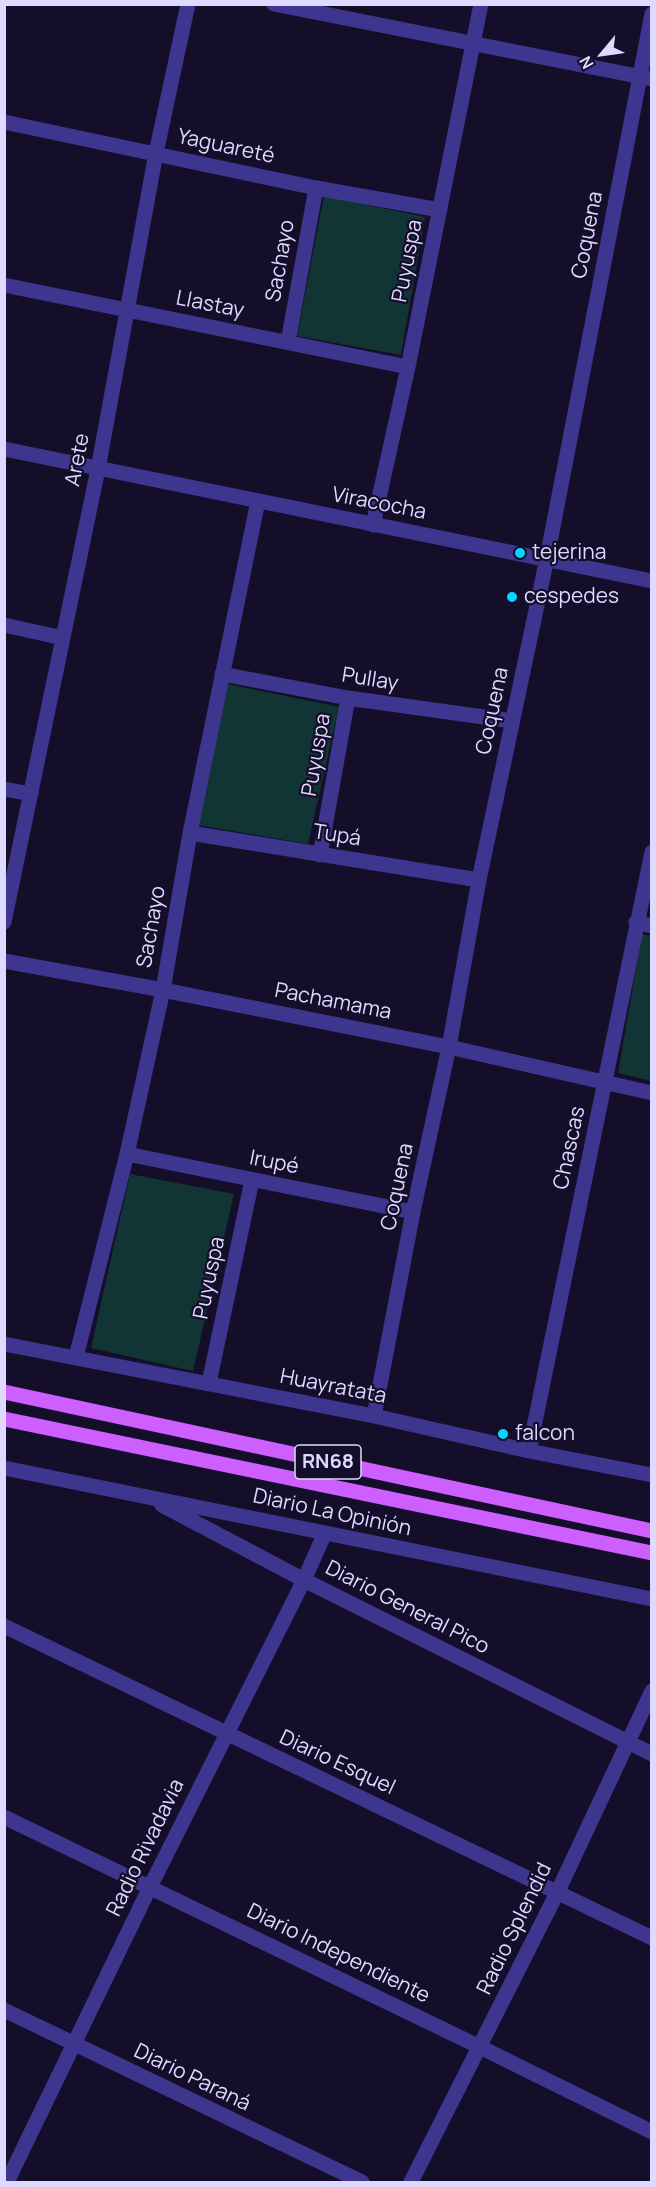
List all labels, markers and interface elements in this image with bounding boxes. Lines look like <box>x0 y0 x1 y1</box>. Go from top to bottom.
north arrow <box>572 24 632 84</box>
text: N <box>574 52 599 73</box>
street label: Yaguareté <box>175 124 277 170</box>
street label: Coquena <box>567 189 609 281</box>
street label: Puyuspa <box>388 217 428 305</box>
street label: Sachayo <box>261 218 301 304</box>
street label: Llastay <box>174 286 246 324</box>
street label: Arete <box>61 431 95 489</box>
street label: Viracocha <box>330 483 428 525</box>
place label: tejerina <box>532 540 606 566</box>
marker: tejerina <box>513 546 527 560</box>
place label: cespedes <box>524 584 619 610</box>
marker: cespedes <box>505 590 519 604</box>
street label: Pullay <box>340 663 400 697</box>
street label: Coquena <box>471 665 515 757</box>
street label: Puyuspa <box>297 712 337 798</box>
street label: Tupá <box>311 820 363 852</box>
street label: Sachayo <box>132 884 172 970</box>
street label: Pachamama <box>272 978 394 1026</box>
street label: Chascas <box>549 1104 591 1192</box>
street label: Coquena <box>376 1141 420 1233</box>
street label: Irupé <box>247 1146 301 1180</box>
street label: Puyuspa <box>189 1234 231 1322</box>
street label: Huayratata <box>278 1364 388 1410</box>
place label: falcon <box>515 1421 575 1447</box>
marker: falcon <box>496 1427 510 1441</box>
road number: RN68 <box>295 1445 361 1479</box>
street label: Diario La Opinión <box>251 1484 413 1542</box>
street label: Diario General Pico <box>321 1556 493 1660</box>
street label: Diario Esquel <box>275 1725 399 1801</box>
street label: Radio Rivadavia <box>102 1775 190 1921</box>
street label: Radio Splendid <box>472 1859 558 1999</box>
street label: Diario Independiente <box>242 1899 434 2009</box>
street label: Diario Paraná <box>130 2039 254 2117</box>

